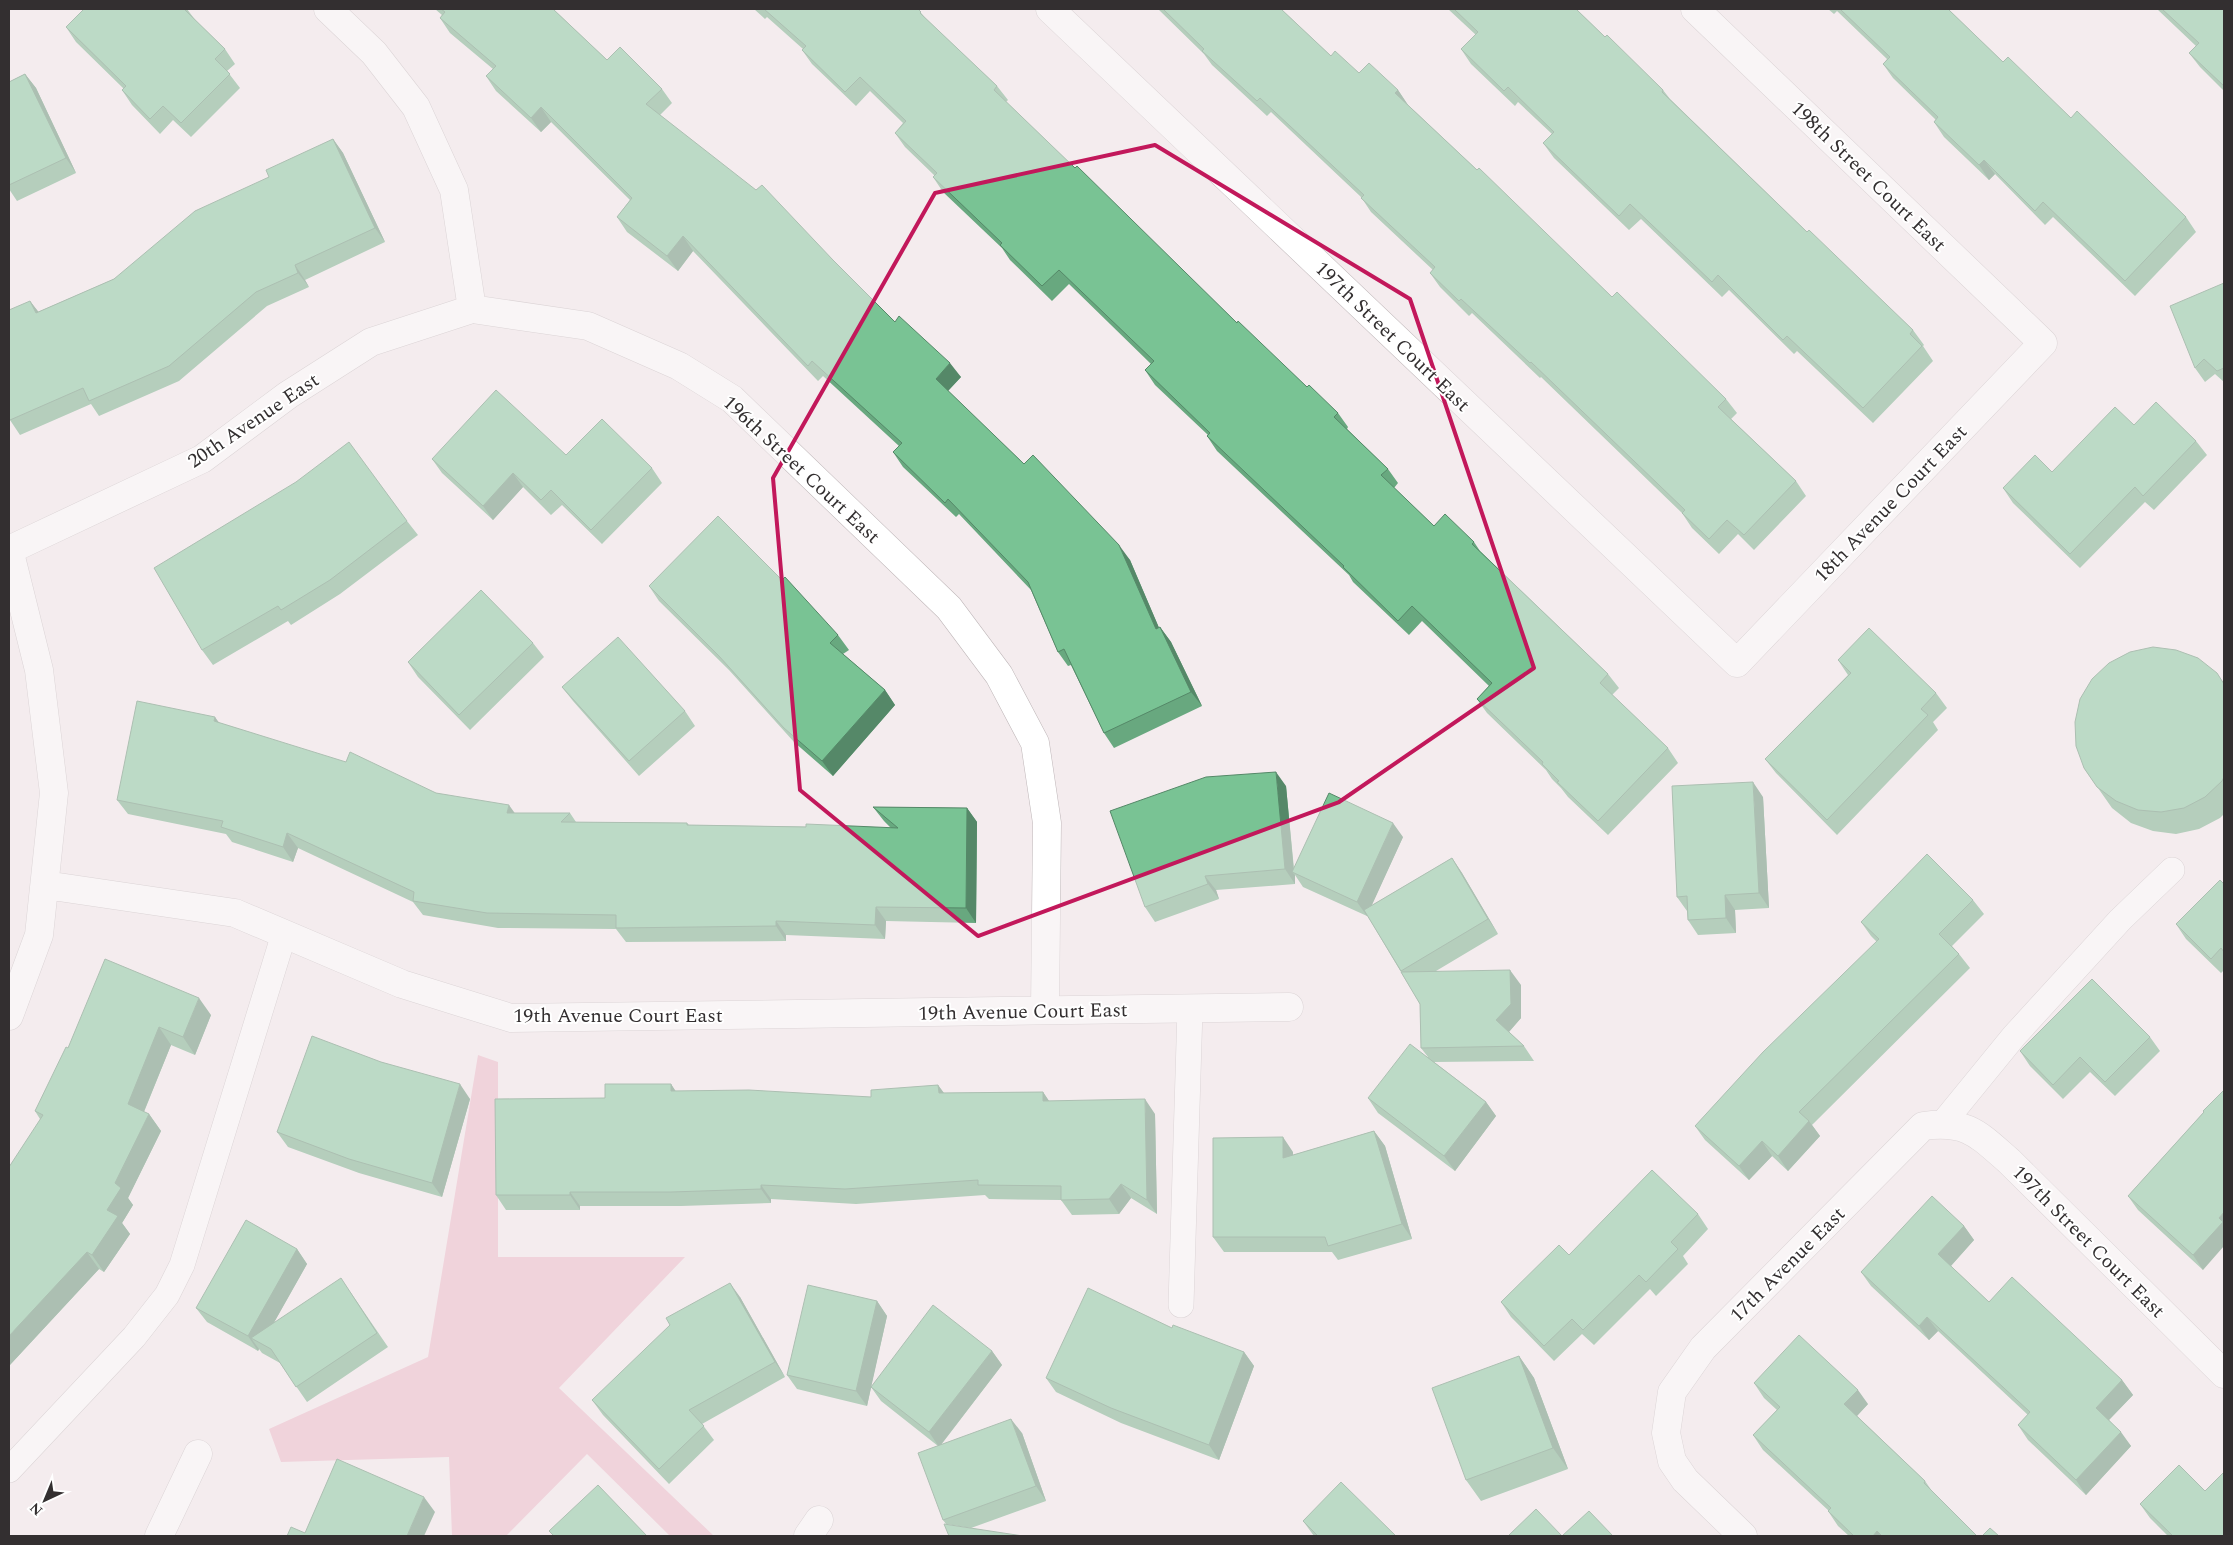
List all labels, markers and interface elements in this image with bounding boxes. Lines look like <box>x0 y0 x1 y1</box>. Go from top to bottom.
street label: 198th Street Court East <box>1784 94 1953 259</box>
street label: 197th Street Court East <box>1308 254 1477 419</box>
street label: 20th Avenue East <box>182 366 325 476</box>
street label: 196th Street Court East <box>716 388 887 551</box>
street label: 18th Avenue Court East <box>1807 418 1974 590</box>
street label: 19th Avenue Court East <box>918 995 1128 1029</box>
street label: 19th Avenue Court East <box>513 1001 723 1031</box>
street label: 197th Street Court East <box>2005 1158 2172 1325</box>
street label: 17th Avenue East <box>1723 1200 1852 1329</box>
north arrow <box>20 1475 70 1525</box>
text: N <box>25 1497 48 1521</box>

